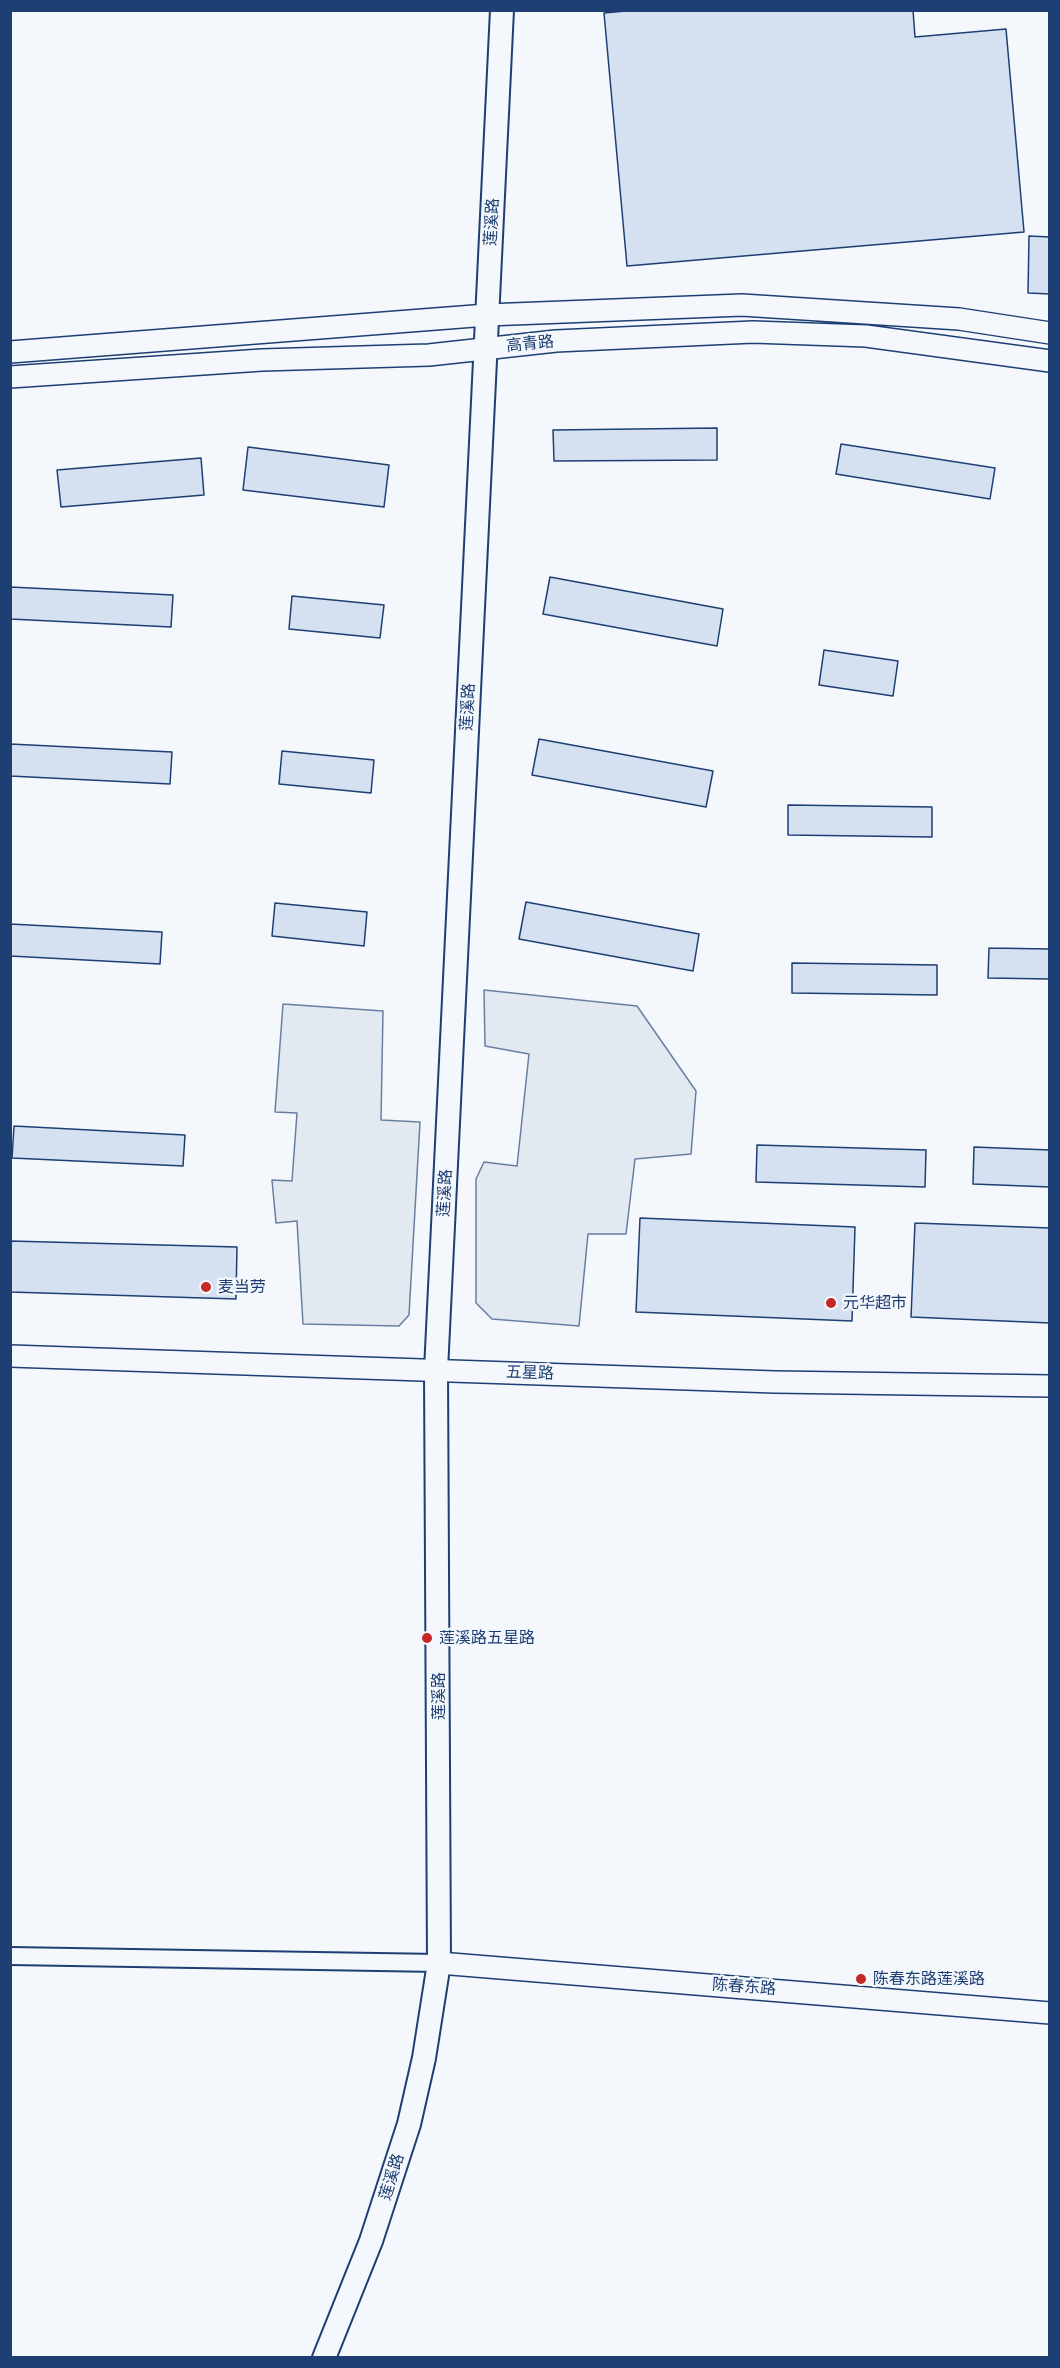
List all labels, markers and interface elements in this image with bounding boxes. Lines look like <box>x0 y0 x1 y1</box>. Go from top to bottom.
street label: 莲溪路 <box>481 198 503 246</box>
street label: 高青路 <box>505 332 555 356</box>
street label: 莲溪路 <box>457 683 479 731</box>
street label: 莲溪路 <box>434 1169 456 1217</box>
place label: 麦当劳 <box>218 1277 266 1297</box>
marker: 麦当劳 <box>199 1280 213 1294</box>
place label: 元华超市 <box>843 1293 907 1313</box>
marker: 元华超市 <box>824 1296 838 1310</box>
street label: 五星路 <box>506 1363 554 1383</box>
place label: 莲溪路五星路 <box>439 1628 535 1648</box>
marker: 莲溪路五星路 <box>420 1631 434 1645</box>
street label: 莲溪路 <box>429 1672 449 1720</box>
place label: 陈春东路莲溪路 <box>873 1969 985 1989</box>
marker: 陈春东路莲溪路 <box>854 1972 868 1986</box>
street label: 陈春东路 <box>711 1975 777 1999</box>
street label: 莲溪路 <box>376 2151 408 2203</box>

